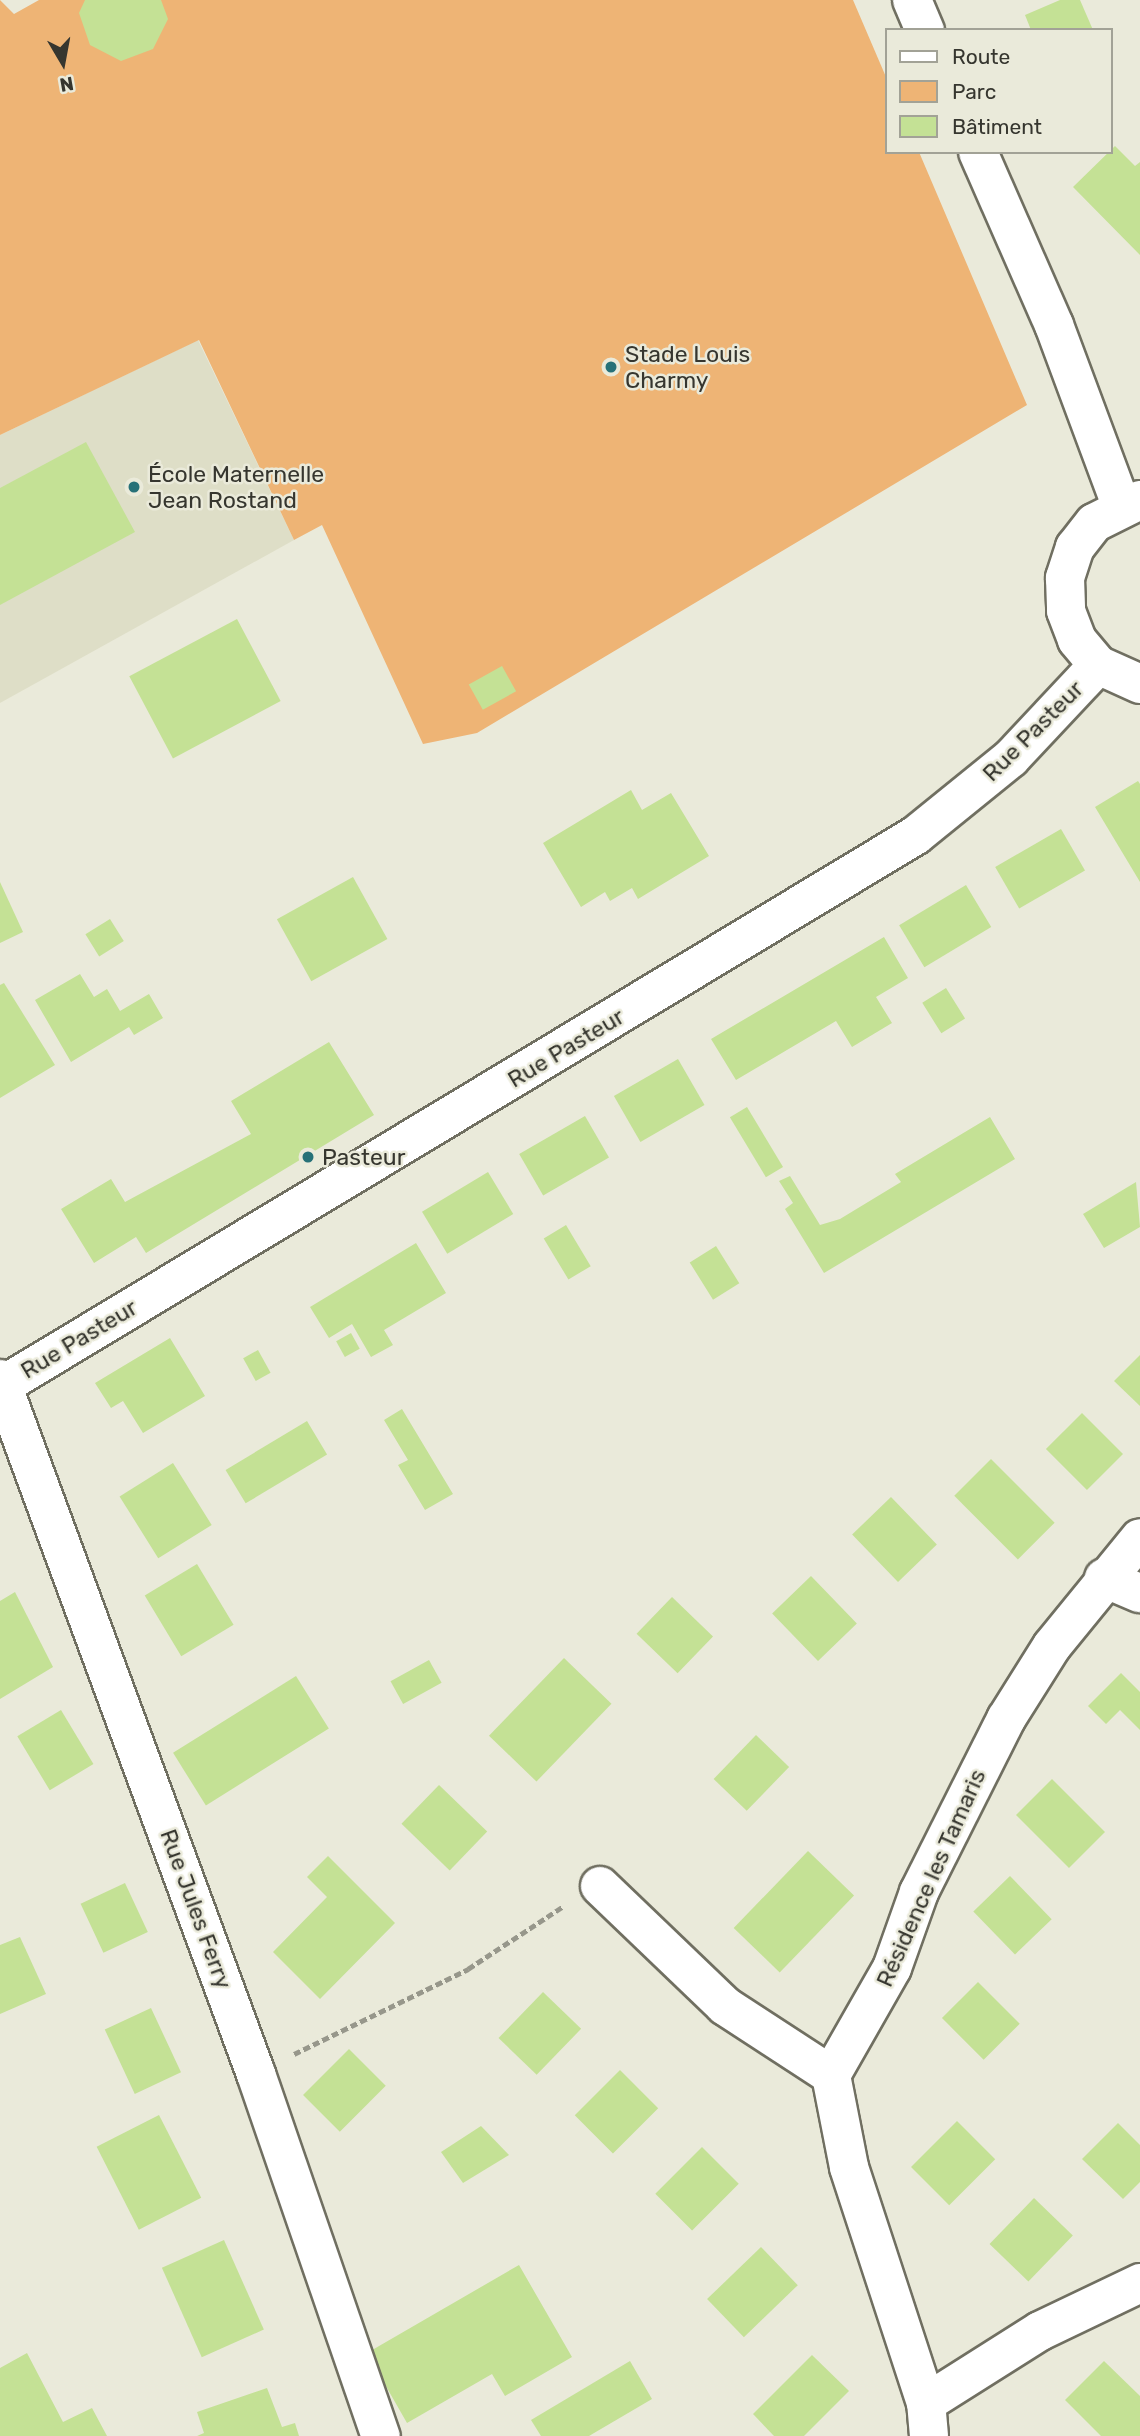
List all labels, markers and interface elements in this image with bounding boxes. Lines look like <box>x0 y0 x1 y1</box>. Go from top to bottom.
north arrow <box>28 28 98 98</box>
legend <box>884 28 1112 154</box>
text: Route <box>952 44 1010 69</box>
text: N <box>58 72 75 97</box>
text: Parc <box>952 79 996 104</box>
text: Bâtiment <box>952 114 1042 139</box>
place label: Stade Louis Charmy <box>625 340 750 394</box>
marker: Stade Louis Charmy <box>603 359 619 375</box>
place label: École Maternelle Jean Rostand <box>148 460 324 514</box>
marker: École Maternelle Jean Rostand <box>126 479 142 495</box>
street label: Rue Pasteur <box>977 675 1089 787</box>
street label: Rue Pasteur <box>503 1002 629 1094</box>
place label: Pasteur <box>322 1143 405 1171</box>
marker: Pasteur <box>300 1149 316 1165</box>
street label: Rue Pasteur <box>16 1293 142 1385</box>
street label: Résidence les Tamaris <box>870 1765 992 1991</box>
street label: Rue Jules Ferry <box>154 1825 238 1993</box>

